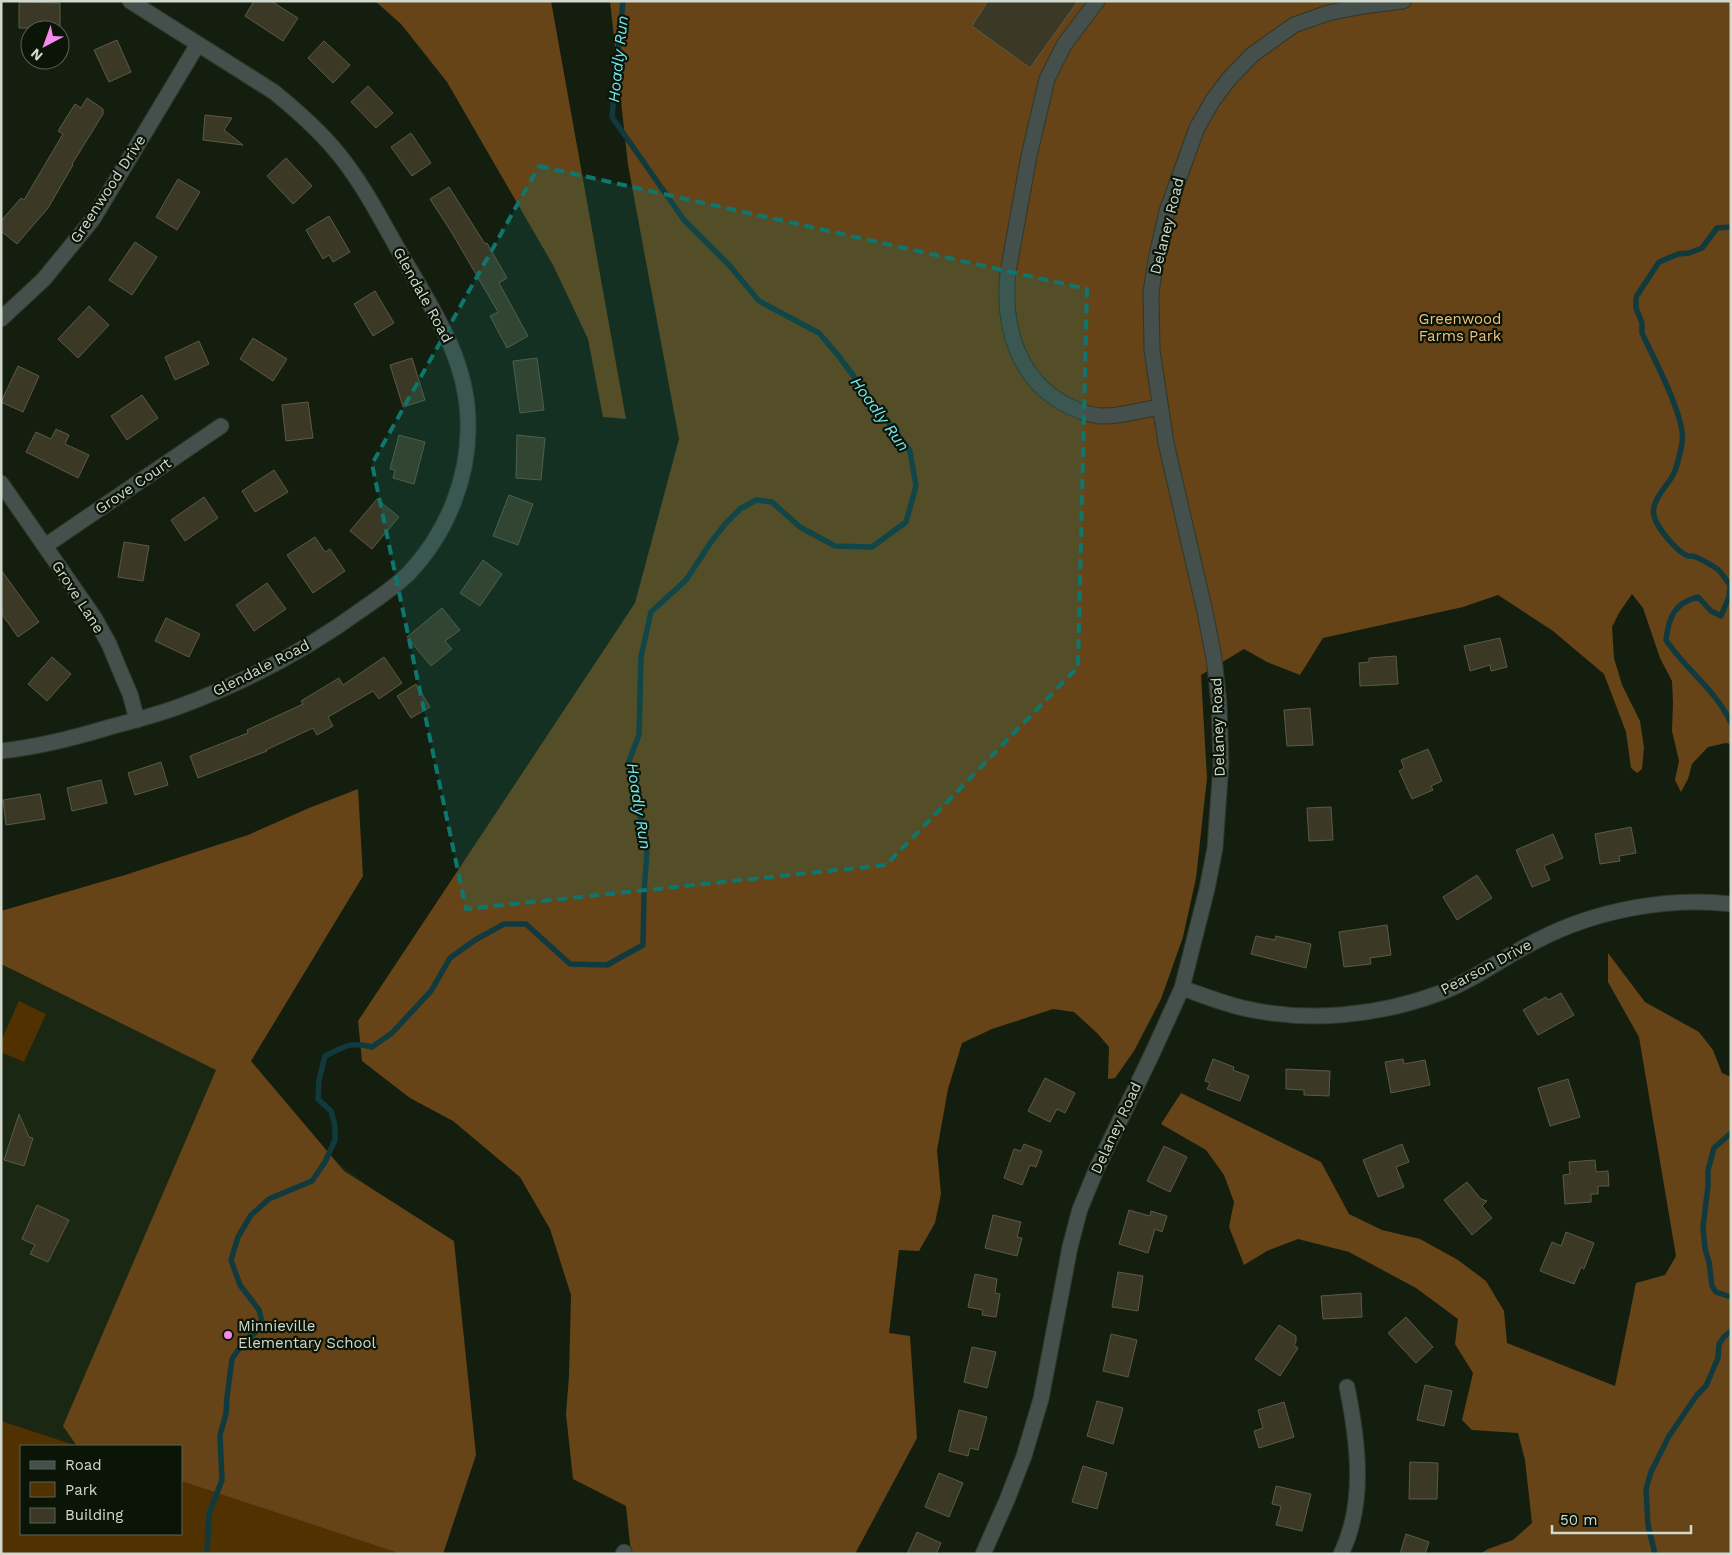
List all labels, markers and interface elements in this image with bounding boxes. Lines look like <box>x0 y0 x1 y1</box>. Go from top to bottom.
water label: Hoadly Run <box>604 15 632 103</box>
north arrow <box>20 20 70 70</box>
text: N <box>27 45 46 64</box>
street label: Greenwood Drive <box>66 132 150 246</box>
street label: Delaney Road <box>1146 176 1188 276</box>
street label: Glendale Road <box>389 244 457 346</box>
park label: Greenwood Farms Park <box>1419 310 1502 345</box>
water label: Hoadly Run <box>847 373 913 455</box>
street label: Grove Court <box>92 454 175 518</box>
street label: Grove Lane <box>48 557 108 637</box>
street label: Glendale Road <box>210 636 312 700</box>
street label: Delaney Road <box>1207 677 1229 777</box>
water label: Hoadly Run <box>623 761 655 851</box>
street label: Pearson Drive <box>1437 935 1535 999</box>
street label: Delaney Road <box>1087 1079 1145 1177</box>
place label: Minnieville Elementary School <box>238 1317 377 1352</box>
marker: Minnieville Elementary School <box>222 1329 234 1341</box>
legend <box>20 1445 182 1535</box>
text: Road <box>65 1456 102 1474</box>
text: Park <box>65 1481 98 1499</box>
scale bar <box>1552 1502 1691 1534</box>
text: Building <box>65 1506 123 1524</box>
text: 50 m <box>1560 1511 1597 1529</box>

